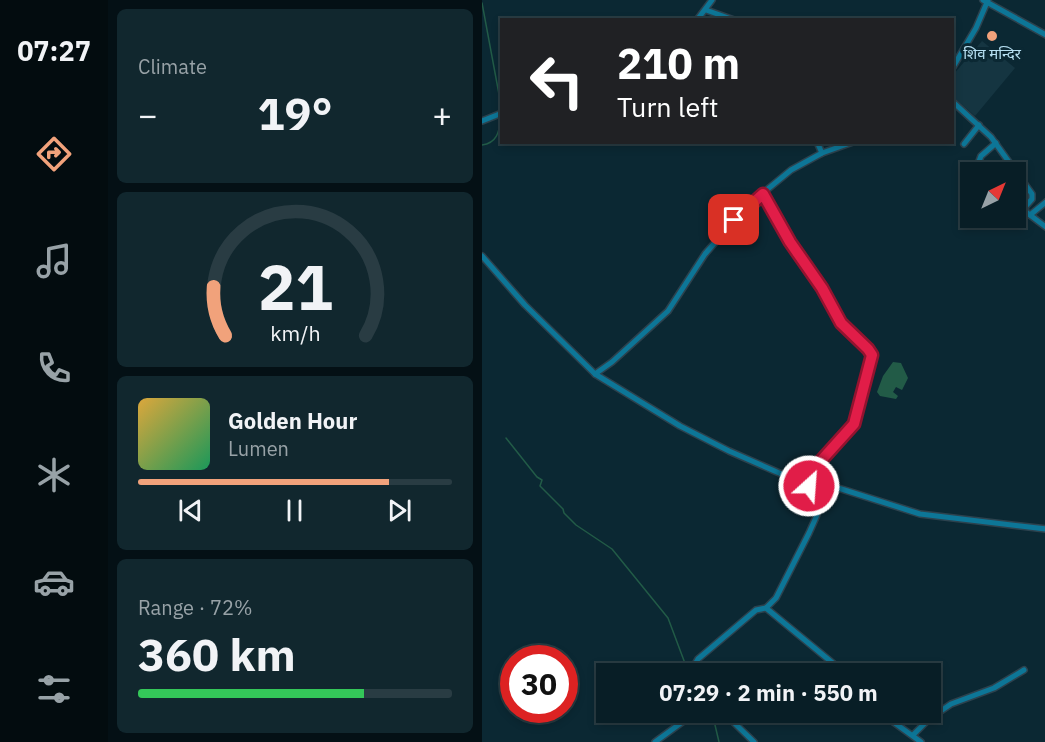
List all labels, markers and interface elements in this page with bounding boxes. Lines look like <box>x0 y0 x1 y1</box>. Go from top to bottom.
marker: शिव मन्दिर <box>985 29 999 43</box>
text: 07:27 <box>17 33 91 68</box>
text: 210 m <box>617 36 740 91</box>
icon: left <box>518 42 596 120</box>
place label: शिव मन्दिर <box>963 44 1022 63</box>
text: Climate <box>138 53 207 80</box>
text: 19° <box>257 84 333 142</box>
text: Turn left <box>617 89 718 124</box>
text: − <box>138 93 158 136</box>
text: + <box>432 93 452 136</box>
icon: directions <box>33 133 75 175</box>
north arrow <box>960 162 1026 228</box>
map controls <box>960 162 1026 228</box>
pin <box>708 194 759 245</box>
icon: arrive <box>717 203 750 236</box>
icon: music <box>33 240 75 282</box>
text: 21 <box>258 247 332 328</box>
text: km/h <box>270 320 320 348</box>
icon: phone <box>33 347 75 389</box>
text: Golden Hour <box>228 406 357 435</box>
text: Lumen <box>228 435 289 462</box>
icon: climate <box>33 454 75 496</box>
position arrow <box>777 454 841 518</box>
icon: previous <box>174 494 207 527</box>
icon: pause <box>278 494 311 527</box>
icon: next <box>383 494 416 527</box>
icon: car <box>33 561 75 603</box>
text: Range · 72% <box>138 594 253 621</box>
text: 360 km <box>138 625 296 683</box>
speed limit sign: 30 <box>500 645 578 723</box>
icon: filters <box>33 668 75 710</box>
text: 07:29 · 2 min · 550 m <box>659 678 878 707</box>

